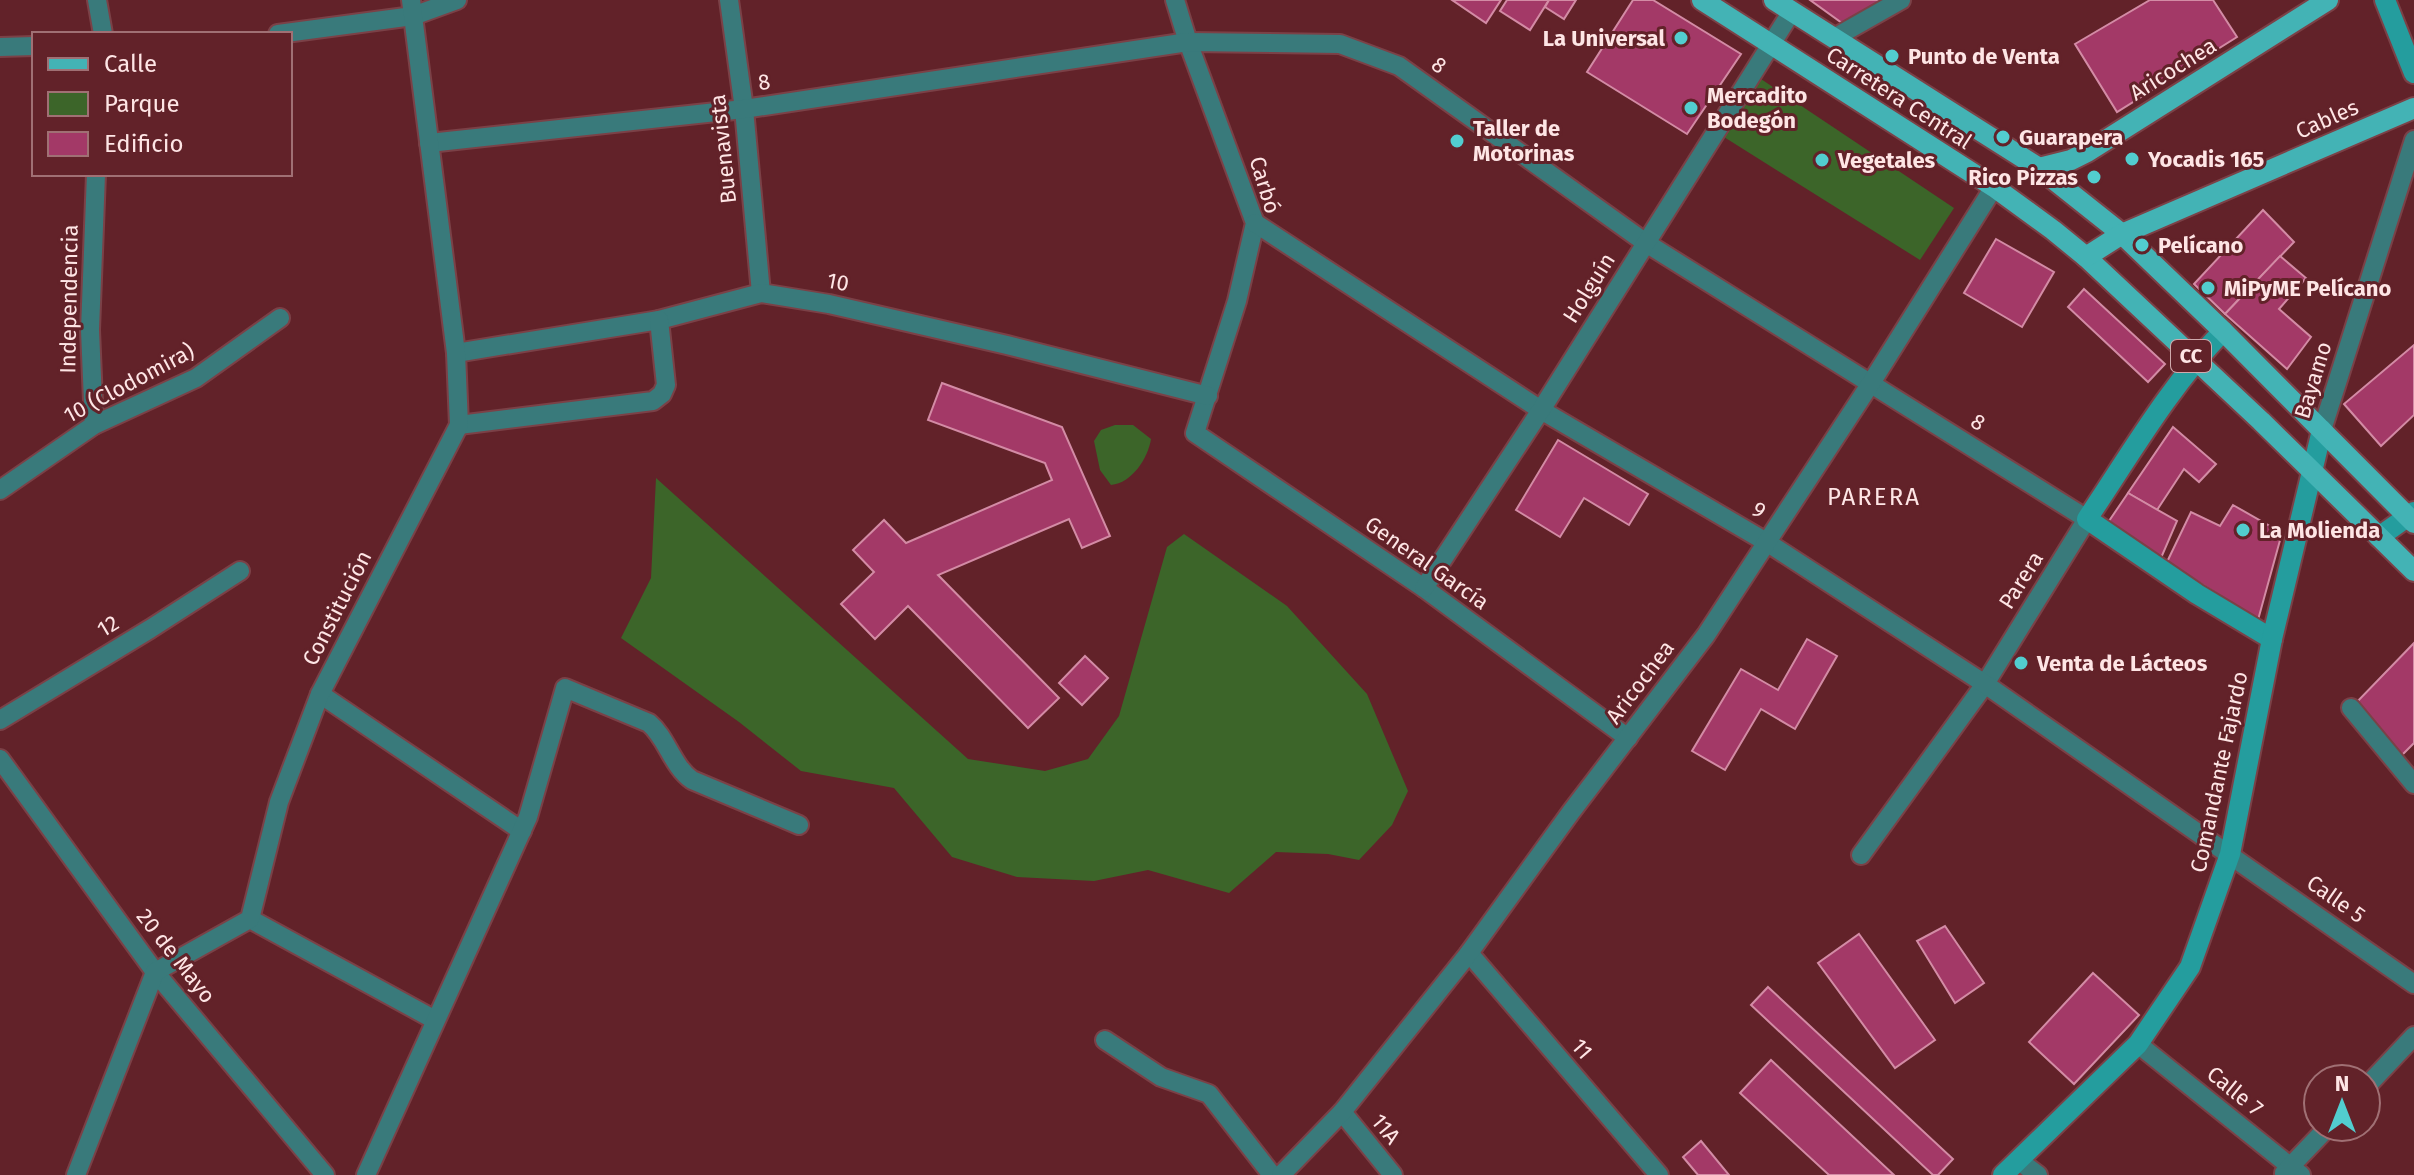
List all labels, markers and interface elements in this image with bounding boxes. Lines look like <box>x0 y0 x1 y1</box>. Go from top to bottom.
place label: La Universal <box>1543 25 1665 52</box>
marker: La Universal <box>1672 29 1690 47</box>
legend <box>32 32 292 176</box>
street label: Aricochea <box>2125 32 2221 106</box>
street label: Carretera Central <box>1821 41 1977 155</box>
place label: Punto de Venta <box>1908 43 2060 70</box>
marker: Punto de Venta <box>1883 47 1901 65</box>
text: Calle <box>104 50 157 78</box>
street label: 8 <box>1426 51 1452 79</box>
street label: 8 <box>756 68 772 96</box>
place label: Mercadito Bodegón <box>1707 82 1807 134</box>
text: Parque <box>104 90 180 118</box>
street label: Buenavista <box>704 93 742 205</box>
street label: Cables <box>2291 93 2363 145</box>
marker: Mercadito Bodegón <box>1682 99 1700 117</box>
place label: Taller de Motorinas <box>1473 115 1575 167</box>
place label: Guarapera <box>2019 124 2123 151</box>
marker: Guarapera <box>1994 128 2012 146</box>
text: Edificio <box>104 130 184 158</box>
marker: Taller de Motorinas <box>1448 132 1466 150</box>
place label: Yocadis 165 <box>2147 146 2265 173</box>
place label: Vegetales <box>1837 147 1936 174</box>
marker: Yocadis 165 <box>2123 150 2141 168</box>
marker: Vegetales <box>1813 151 1831 169</box>
street label: Carbó <box>1244 153 1286 217</box>
place label: Rico Pizzas <box>1968 164 2078 191</box>
marker: Rico Pizzas <box>2085 168 2103 186</box>
street label: Independencia <box>54 224 84 374</box>
place label: Pelícano <box>2158 232 2243 259</box>
marker: Pelícano <box>2133 236 2151 254</box>
street label: Holguín <box>1557 248 1621 328</box>
street label: 10 <box>825 267 851 297</box>
place label: MiPyME Pelícano <box>2224 275 2392 302</box>
marker: MiPyME Pelícano <box>2199 279 2217 297</box>
street label: 10 (Clodomira) <box>59 337 199 429</box>
street label: Bayamo <box>2289 338 2337 422</box>
road number: CC <box>2171 340 2211 372</box>
street label: 8 <box>1966 407 1990 437</box>
district label: PARERA <box>1827 483 1921 511</box>
street label: 9 <box>1747 495 1771 525</box>
street label: General García <box>1360 510 1494 616</box>
place label: La Molienda <box>2259 517 2380 544</box>
marker: La Molienda <box>2234 521 2252 539</box>
street label: Constitución <box>297 546 377 670</box>
street label: Parera <box>1993 546 2049 614</box>
street label: 12 <box>92 609 124 643</box>
street label: Aricochea <box>1600 635 1680 729</box>
place label: Venta de Lácteos <box>2036 650 2208 677</box>
marker: Venta de Lácteos <box>2012 654 2030 672</box>
street label: Comandante Fajardo <box>2184 669 2254 875</box>
street label: Calle 5 <box>2301 869 2371 929</box>
street label: 20 de Mayo <box>131 903 221 1009</box>
street label: 11 <box>1566 1033 1598 1065</box>
street label: Calle 7 <box>2202 1060 2269 1122</box>
north arrow <box>2302 1063 2382 1143</box>
text: N <box>2335 1070 2349 1097</box>
street label: 11A <box>1366 1108 1407 1150</box>

